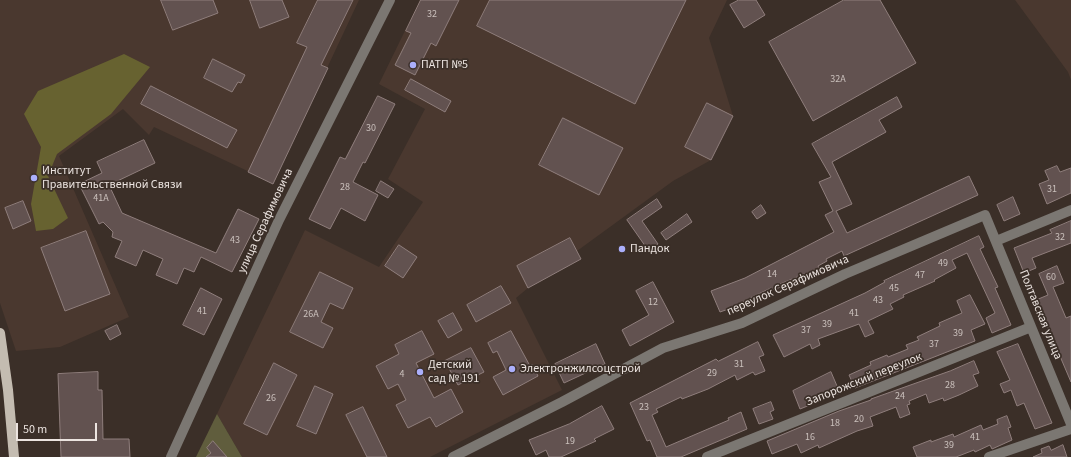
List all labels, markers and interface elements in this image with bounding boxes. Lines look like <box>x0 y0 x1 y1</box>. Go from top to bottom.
house number: 32 <box>427 9 437 21</box>
place label: ПАТП №5 <box>421 58 468 72</box>
marker: ПАТП №5 <box>408 60 418 70</box>
house number: 32А <box>830 74 846 86</box>
house number: 30 <box>366 123 376 135</box>
place label: Институт Правительственной Связи <box>42 164 182 192</box>
street label: улица Серафимовича <box>235 166 297 276</box>
marker: Институт Правительственной Связи <box>29 173 39 183</box>
house number: 28 <box>340 182 350 194</box>
house number: 31 <box>1047 184 1057 196</box>
house number: 41А <box>93 193 109 205</box>
house number: 32 <box>1055 232 1065 244</box>
house number: 43 <box>230 235 240 247</box>
place label: Пандок <box>630 242 669 256</box>
marker: Пандок <box>617 244 627 254</box>
street label: переулок Серафимовича <box>725 253 851 319</box>
house number: 49 <box>938 258 948 270</box>
street label: Полтавская улица <box>1015 268 1065 362</box>
house number: 14 <box>767 269 777 281</box>
house number: 47 <box>915 270 925 282</box>
house number: 60 <box>1046 272 1056 284</box>
house number: 45 <box>889 283 899 295</box>
house number: 43 <box>873 295 883 307</box>
house number: 12 <box>648 297 658 309</box>
house number: 41 <box>197 306 207 318</box>
house number: 41 <box>849 308 859 320</box>
house number: 26А <box>303 309 319 321</box>
house number: 39 <box>822 319 832 331</box>
house number: 37 <box>801 325 811 337</box>
house number: 39 <box>953 328 963 340</box>
house number: 37 <box>929 339 939 351</box>
street label: Запорожский переулок <box>804 350 924 410</box>
place label: Детский сад № 191 <box>428 358 479 386</box>
house number: 31 <box>734 359 744 371</box>
place label: Электронжилсоцстрой <box>520 362 641 376</box>
marker: Электронжилсоцстрой <box>507 364 517 374</box>
marker: Детский сад № 191 <box>415 367 425 377</box>
house number: 29 <box>707 368 717 380</box>
house number: 4 <box>400 369 404 381</box>
house number: 28 <box>945 380 955 392</box>
house number: 24 <box>895 391 905 403</box>
house number: 26 <box>266 393 276 405</box>
house number: 23 <box>639 402 649 414</box>
house number: 20 <box>854 414 864 426</box>
scale bar <box>18 415 99 441</box>
house number: 18 <box>830 418 840 430</box>
text: 50 m <box>23 421 47 438</box>
house number: 16 <box>805 432 815 444</box>
house number: 41 <box>970 432 980 444</box>
house number: 19 <box>565 436 575 448</box>
house number: 39 <box>944 440 954 452</box>

